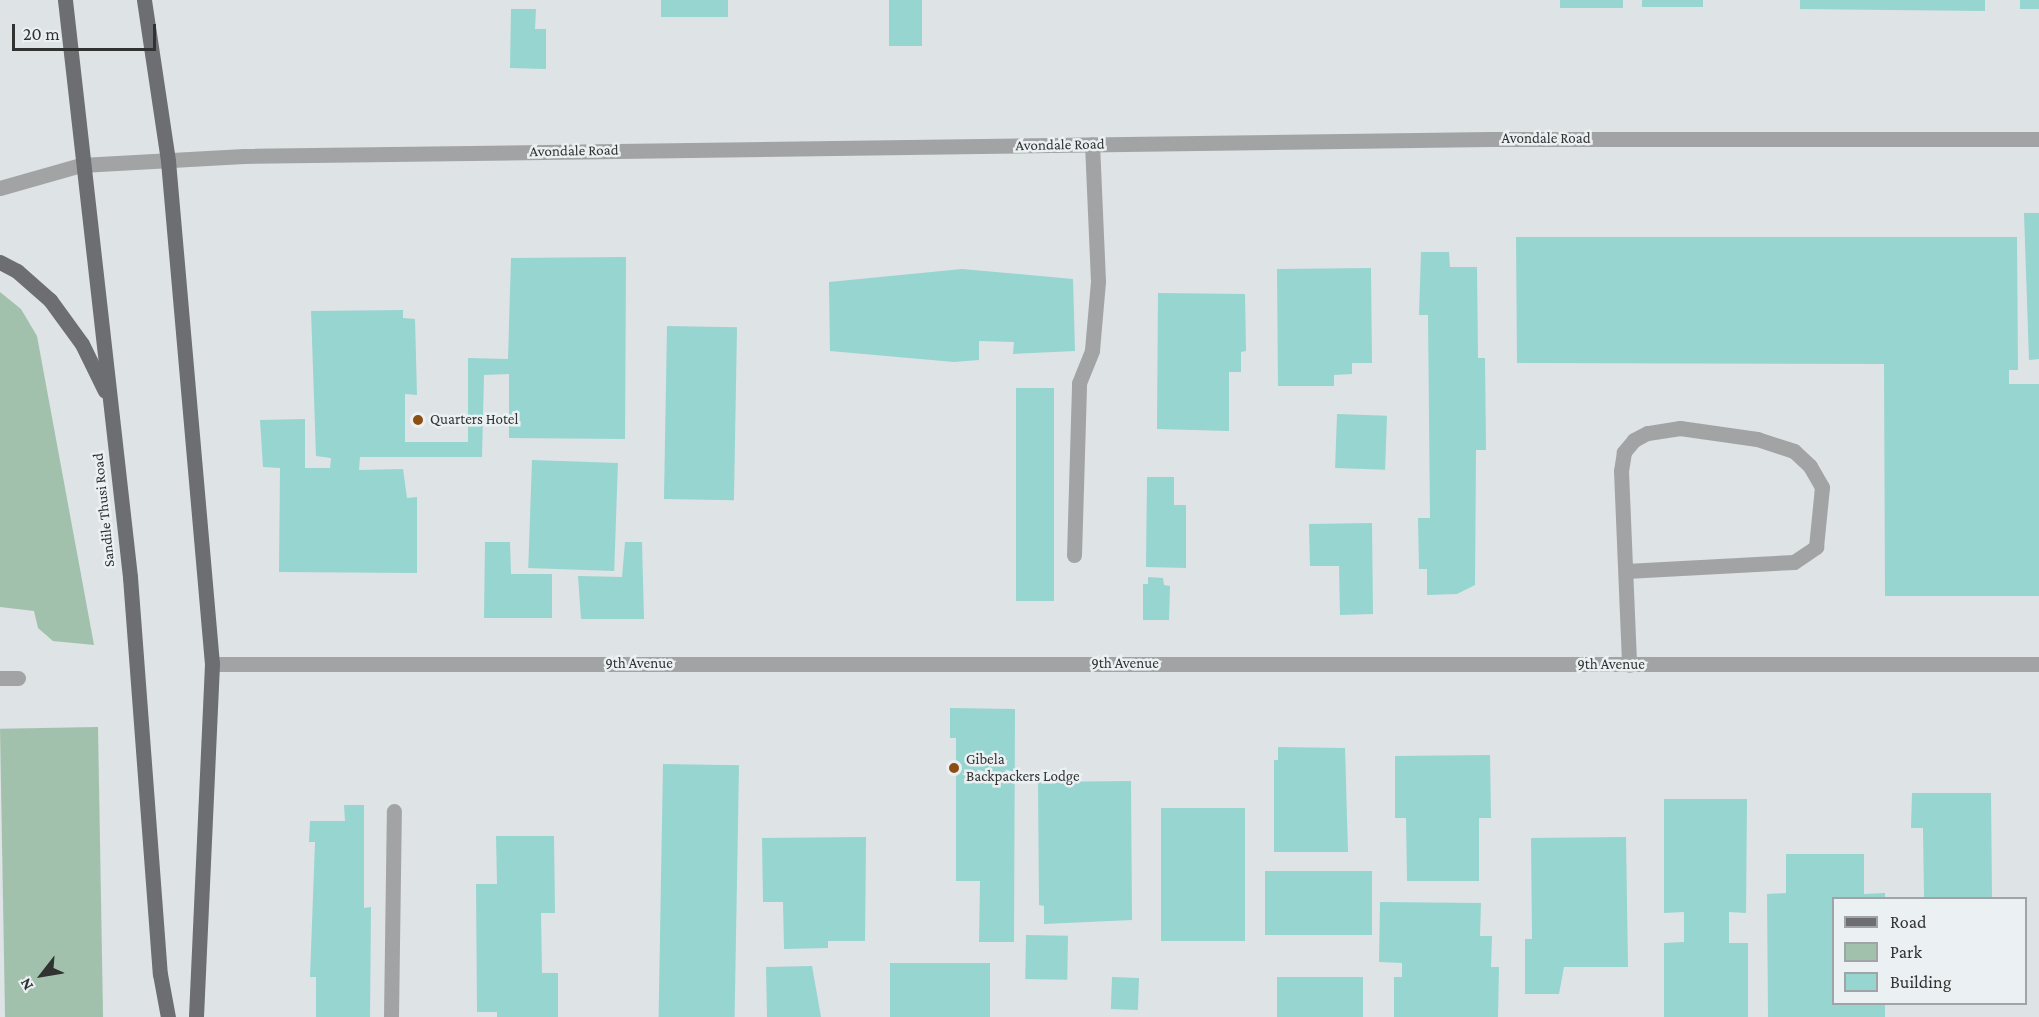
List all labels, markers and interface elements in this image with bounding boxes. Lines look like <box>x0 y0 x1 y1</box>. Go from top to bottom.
scale bar <box>15 12 159 50</box>
text: 20 m <box>23 24 60 44</box>
street label: Avondale Road <box>1501 130 1591 148</box>
street label: Avondale Road <box>1015 135 1105 155</box>
street label: Avondale Road <box>529 141 619 161</box>
place label: Quarters Hotel <box>430 411 518 429</box>
marker: Quarters Hotel <box>411 413 425 427</box>
street label: Sandile Thusi Road <box>89 452 119 568</box>
street label: 9th Avenue <box>605 655 673 673</box>
street label: 9th Avenue <box>1091 655 1159 673</box>
street label: 9th Avenue <box>1577 656 1645 674</box>
place label: Gibela Backpackers Lodge <box>966 750 1080 785</box>
marker: Gibela Backpackers Lodge <box>947 761 961 775</box>
legend <box>1832 897 2027 1005</box>
text: Road <box>1890 912 1927 932</box>
text: Park <box>1890 942 1922 962</box>
north arrow <box>12 945 72 1005</box>
text: Building <box>1890 972 1951 992</box>
text: N <box>16 975 36 994</box>

